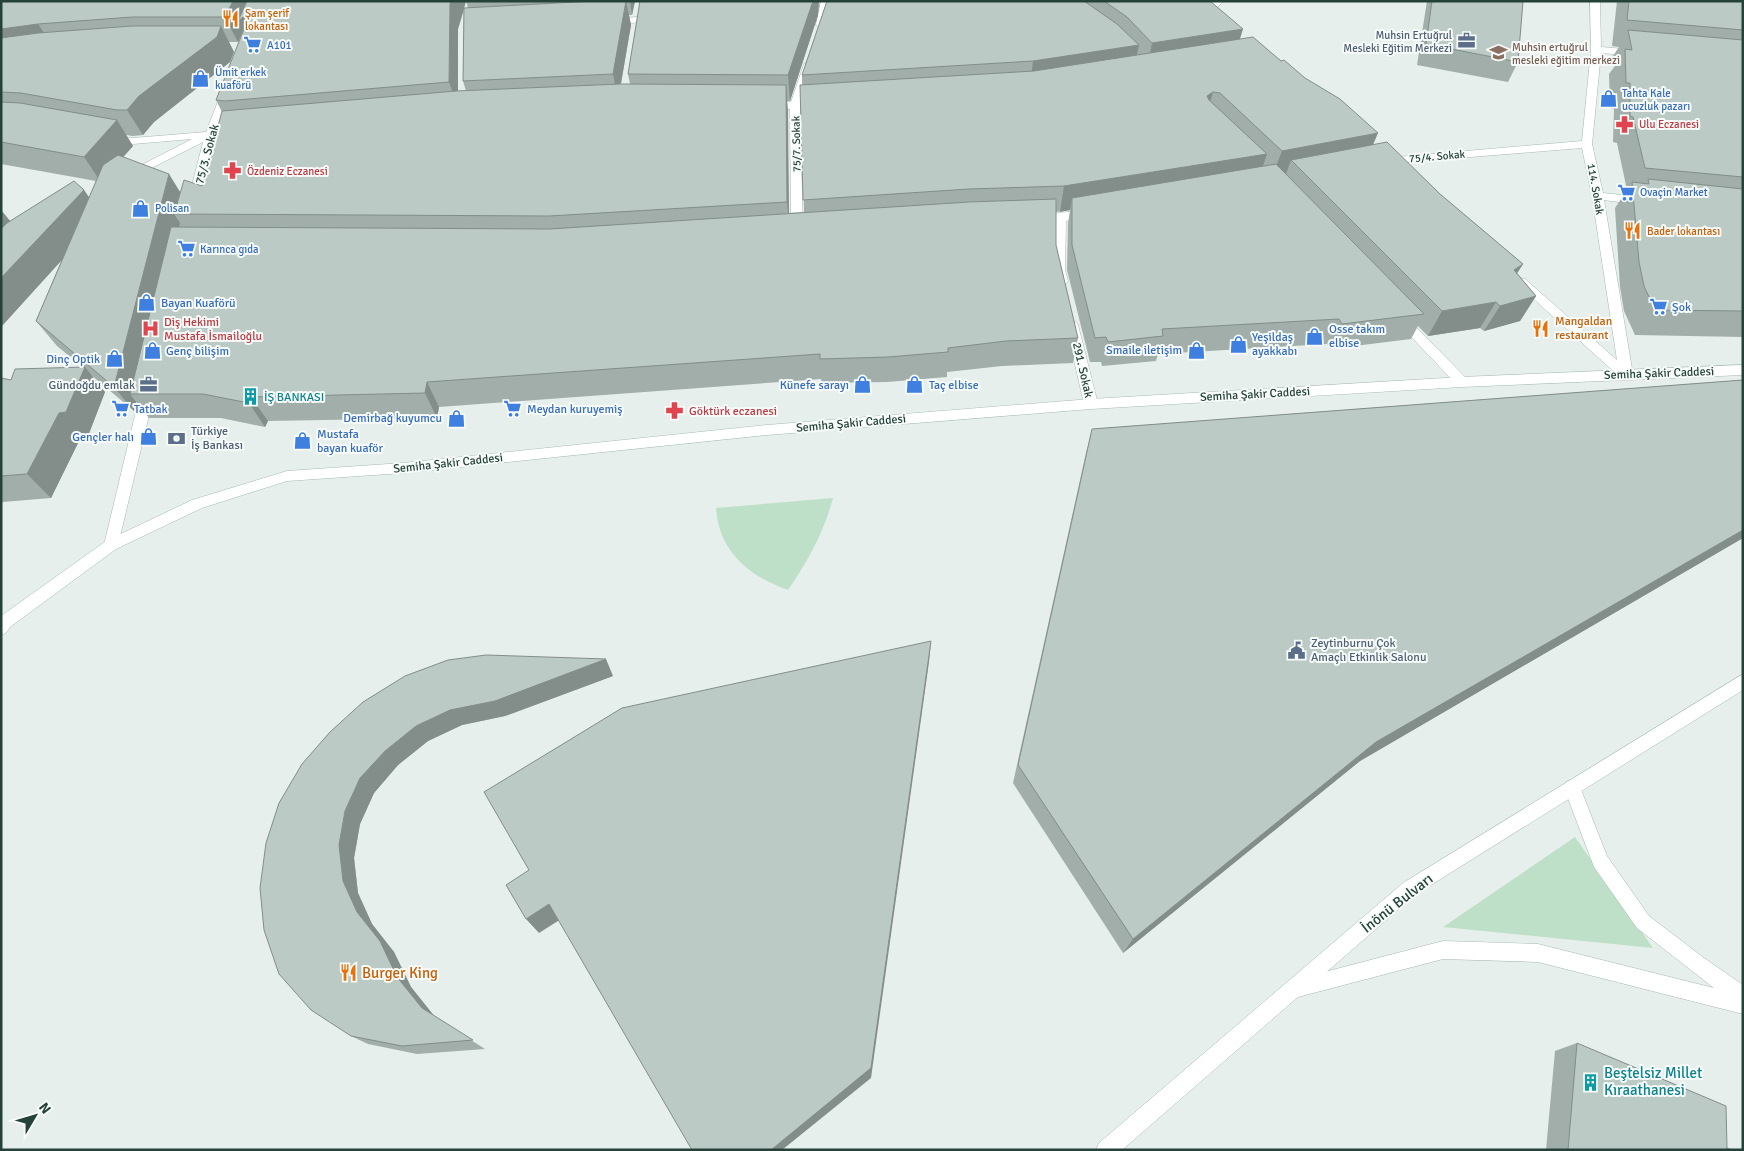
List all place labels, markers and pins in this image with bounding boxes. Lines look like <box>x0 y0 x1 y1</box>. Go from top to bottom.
place label: Şam şerif lokantası <box>245 7 290 33</box>
restaurant icon: Şam şerif lokantası <box>221 9 241 29</box>
place label: Muhsin Ertuğrul Mesleki Eğitim Merkezi <box>1343 29 1452 55</box>
office icon: Muhsin Ertuğrul Mesleki Eğitim Merkezi <box>1456 31 1476 51</box>
supermarket icon: A101 <box>243 35 263 55</box>
place label: A101 <box>267 39 292 52</box>
place label: Muhsin ertuğrul mesleki eğitim merkezi <box>1512 41 1620 67</box>
school or university icon: Muhsin ertuğrul mesleki eğitim merkezi <box>1488 43 1508 63</box>
place label: Ümit erkek kuaförü <box>215 65 267 92</box>
shop icon: Ümit erkek kuaförü <box>191 68 211 88</box>
place label: Tahta Kale ucuzluk pazarı <box>1622 87 1690 113</box>
shop icon: Tahta Kale ucuzluk pazarı <box>1598 89 1618 109</box>
pharmacy icon: Ulu Eczanesi <box>1615 114 1635 134</box>
place label: Ulu Eczanesi <box>1639 118 1699 131</box>
pharmacy icon: Özdeniz Eczanesi <box>223 161 243 181</box>
place label: Özdeniz Eczanesi <box>247 164 328 178</box>
supermarket icon: Ovaçin Market <box>1616 182 1636 202</box>
place label: Ovaçin Market <box>1640 186 1708 199</box>
shop icon: Polisan <box>131 198 151 218</box>
place label: Polisan <box>155 202 189 215</box>
restaurant icon: Bader lokantası <box>1623 221 1643 241</box>
place label: Bader lokantası <box>1647 225 1720 238</box>
supermarket icon: Karınca gıda <box>176 239 196 259</box>
place label: Karınca gıda <box>200 243 259 256</box>
shop icon: Bayan Kuaförü <box>137 293 157 313</box>
place label: Bayan Kuaförü <box>161 296 236 311</box>
supermarket icon: Şok <box>1648 297 1668 317</box>
place label: Şok <box>1672 300 1691 315</box>
place label: Mangaldan restaurant <box>1555 314 1612 343</box>
place label: Diş Hekimi Mustafa İsmailoğlu <box>164 315 262 344</box>
restaurant icon: Mangaldan restaurant <box>1531 318 1551 338</box>
hospital icon: Diş Hekimi Mustafa İsmailoğlu <box>140 319 160 339</box>
place label: Osse takım elbise <box>1329 322 1385 351</box>
shop icon: Osse takım elbise <box>1305 326 1325 346</box>
place label: Yeşildaş ayakkabı <box>1252 330 1297 359</box>
shop icon: Yeşildaş ayakkabı <box>1228 334 1248 354</box>
shop icon: Smaile iletişim <box>1186 340 1206 360</box>
shop icon: Genç bilişim <box>142 341 162 361</box>
place label: Smaile iletişim <box>1106 343 1182 358</box>
place label: Genç bilişim <box>166 344 229 359</box>
shop icon: Dinç Optik <box>104 349 124 369</box>
place label: Dinç Optik <box>46 352 100 367</box>
office icon: Gündoğdu emlak <box>139 375 159 395</box>
shop icon: Künefe sarayı <box>853 375 873 395</box>
shop icon: Taç elbise <box>905 375 925 395</box>
place label: Gündoğdu emlak <box>48 378 135 393</box>
place label: Künefe sarayı <box>780 378 849 393</box>
place label: Taç elbise <box>929 378 979 393</box>
building icon: İŞ BANKASI <box>240 387 260 407</box>
place label: İŞ BANKASI <box>264 390 324 405</box>
supermarket icon: Tatbak <box>110 399 130 419</box>
supermarket icon: Meydan kuruyemiş <box>503 399 523 419</box>
pharmacy icon: Göktürk eczanesi <box>665 401 685 421</box>
place label: Tatbak <box>134 402 168 417</box>
place label: Meydan kuruyemiş <box>527 402 623 417</box>
place label: Göktürk eczanesi <box>689 404 777 419</box>
shop icon: Demirbağ kuyumcu <box>446 408 466 428</box>
place label: Demirbağ kuyumcu <box>343 411 442 426</box>
place label: Türkiye İş Bankası <box>191 424 243 453</box>
shop icon: Gençler halı <box>138 427 158 447</box>
place label: Mustafa bayan kuaför <box>317 427 384 456</box>
bank icon: Türkiye İş Bankası <box>167 428 187 448</box>
place label: Gençler halı <box>72 430 134 445</box>
shop icon: Mustafa bayan kuaför <box>293 431 313 451</box>
place label: Zeytinburnu Çok Amaçlı Etkinlik Salonu <box>1311 636 1426 665</box>
public building icon: Zeytinburnu Çok Amaçlı Etkinlik Salonu <box>1287 640 1307 660</box>
restaurant icon: Burger King <box>338 963 358 983</box>
place label: Burger King <box>362 964 438 982</box>
place label: Beştelsiz Millet Kıraathanesi <box>1604 1064 1702 1099</box>
building icon: Beştelsiz Millet Kıraathanesi <box>1580 1072 1600 1092</box>

